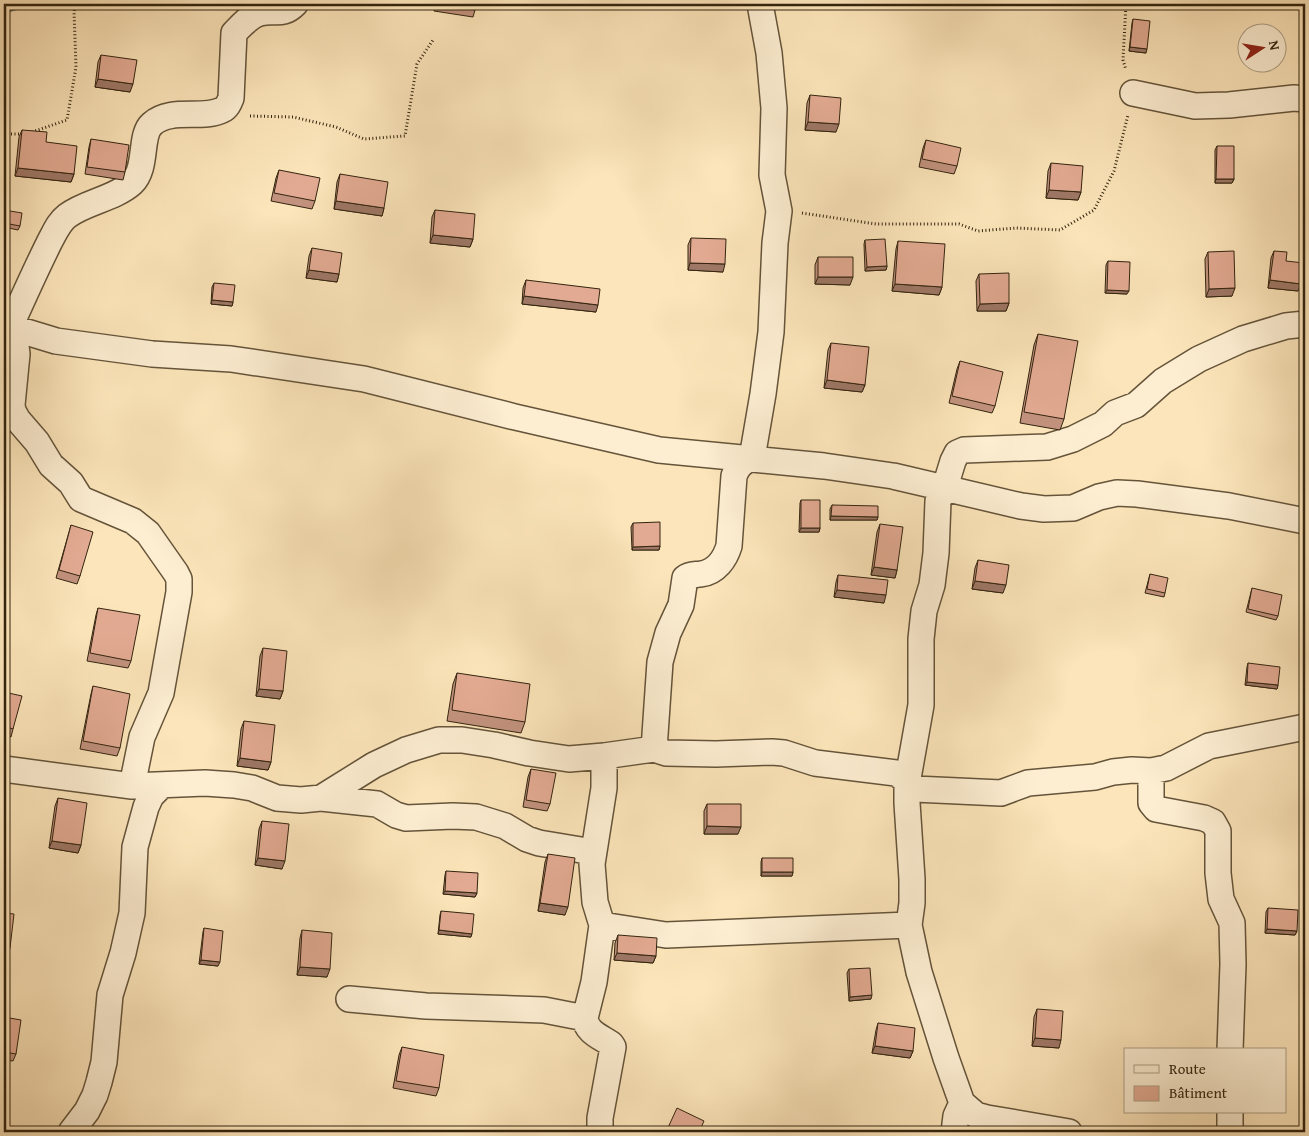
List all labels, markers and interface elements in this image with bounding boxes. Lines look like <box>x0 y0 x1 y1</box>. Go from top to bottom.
north arrow <box>1236 22 1286 72</box>
text: N <box>1264 39 1286 53</box>
legend <box>1124 1048 1286 1114</box>
text: Route <box>1169 1058 1206 1079</box>
text: Bâtiment <box>1169 1082 1228 1103</box>

